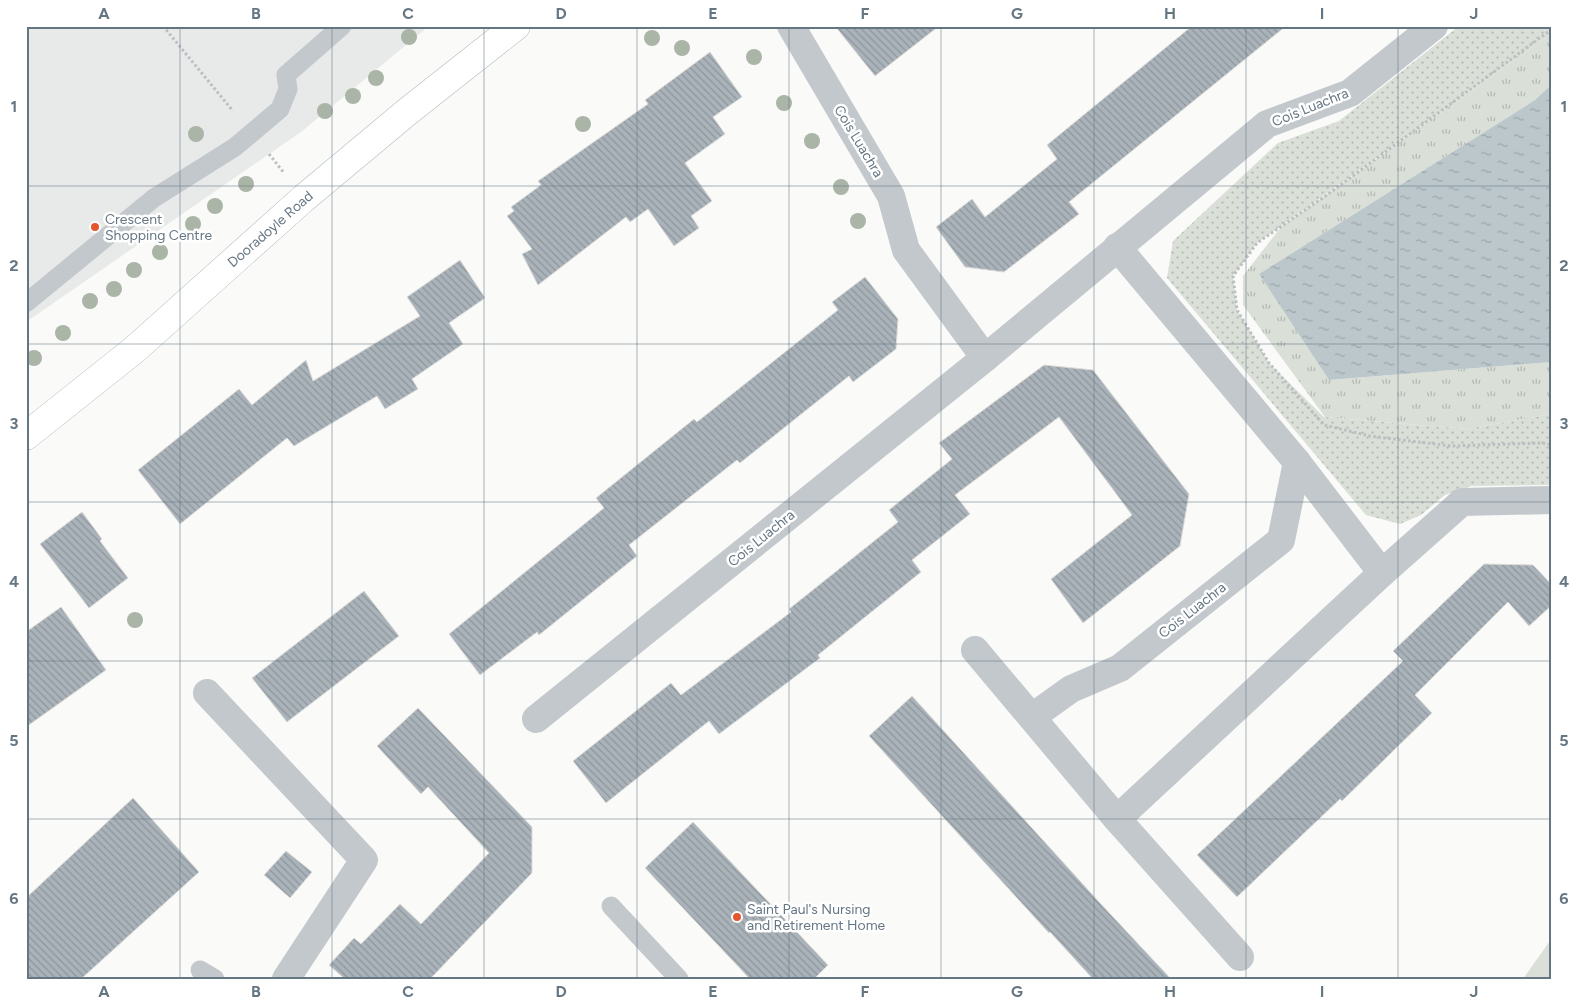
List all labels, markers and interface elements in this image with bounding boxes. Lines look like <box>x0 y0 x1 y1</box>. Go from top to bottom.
text: A <box>98 4 110 23</box>
text: B <box>251 4 261 23</box>
text: C <box>402 4 414 23</box>
text: D <box>555 4 567 23</box>
text: E <box>708 4 718 23</box>
text: F <box>861 4 870 23</box>
text: G <box>1011 4 1023 23</box>
text: H <box>1164 4 1176 23</box>
text: I <box>1320 4 1324 23</box>
text: J <box>1470 4 1478 23</box>
street label: Cois Luachra <box>1269 84 1351 131</box>
text: 1 <box>11 97 17 116</box>
text: 1 <box>1561 97 1567 116</box>
street label: Cois Luachra <box>830 102 887 180</box>
street label: Dooradoyle Road <box>224 188 317 271</box>
place label: Crescent Shopping Centre <box>105 211 212 244</box>
marker: Crescent Shopping Centre <box>89 221 101 233</box>
text: 2 <box>9 256 19 275</box>
text: 2 <box>1559 256 1569 275</box>
text: 3 <box>10 414 19 433</box>
text: 3 <box>1560 414 1569 433</box>
street label: Cois Luachra <box>725 506 798 570</box>
text: 4 <box>9 572 19 591</box>
text: 4 <box>1559 572 1569 591</box>
street label: Cois Luachra <box>1155 579 1229 642</box>
text: 5 <box>9 731 19 750</box>
text: 5 <box>1559 731 1569 750</box>
text: 6 <box>9 889 19 908</box>
text: 6 <box>1559 889 1569 908</box>
place label: Saint Paul's Nursing and Retirement Home <box>747 901 886 934</box>
marker: Saint Paul's Nursing and Retirement Home <box>731 911 743 923</box>
text: A <box>98 982 110 1001</box>
text: B <box>251 982 261 1001</box>
text: C <box>402 982 414 1001</box>
text: D <box>555 982 567 1001</box>
text: E <box>708 982 718 1001</box>
text: F <box>861 982 870 1001</box>
text: G <box>1011 982 1023 1001</box>
text: H <box>1164 982 1176 1001</box>
text: I <box>1320 982 1324 1001</box>
text: J <box>1470 982 1478 1001</box>

